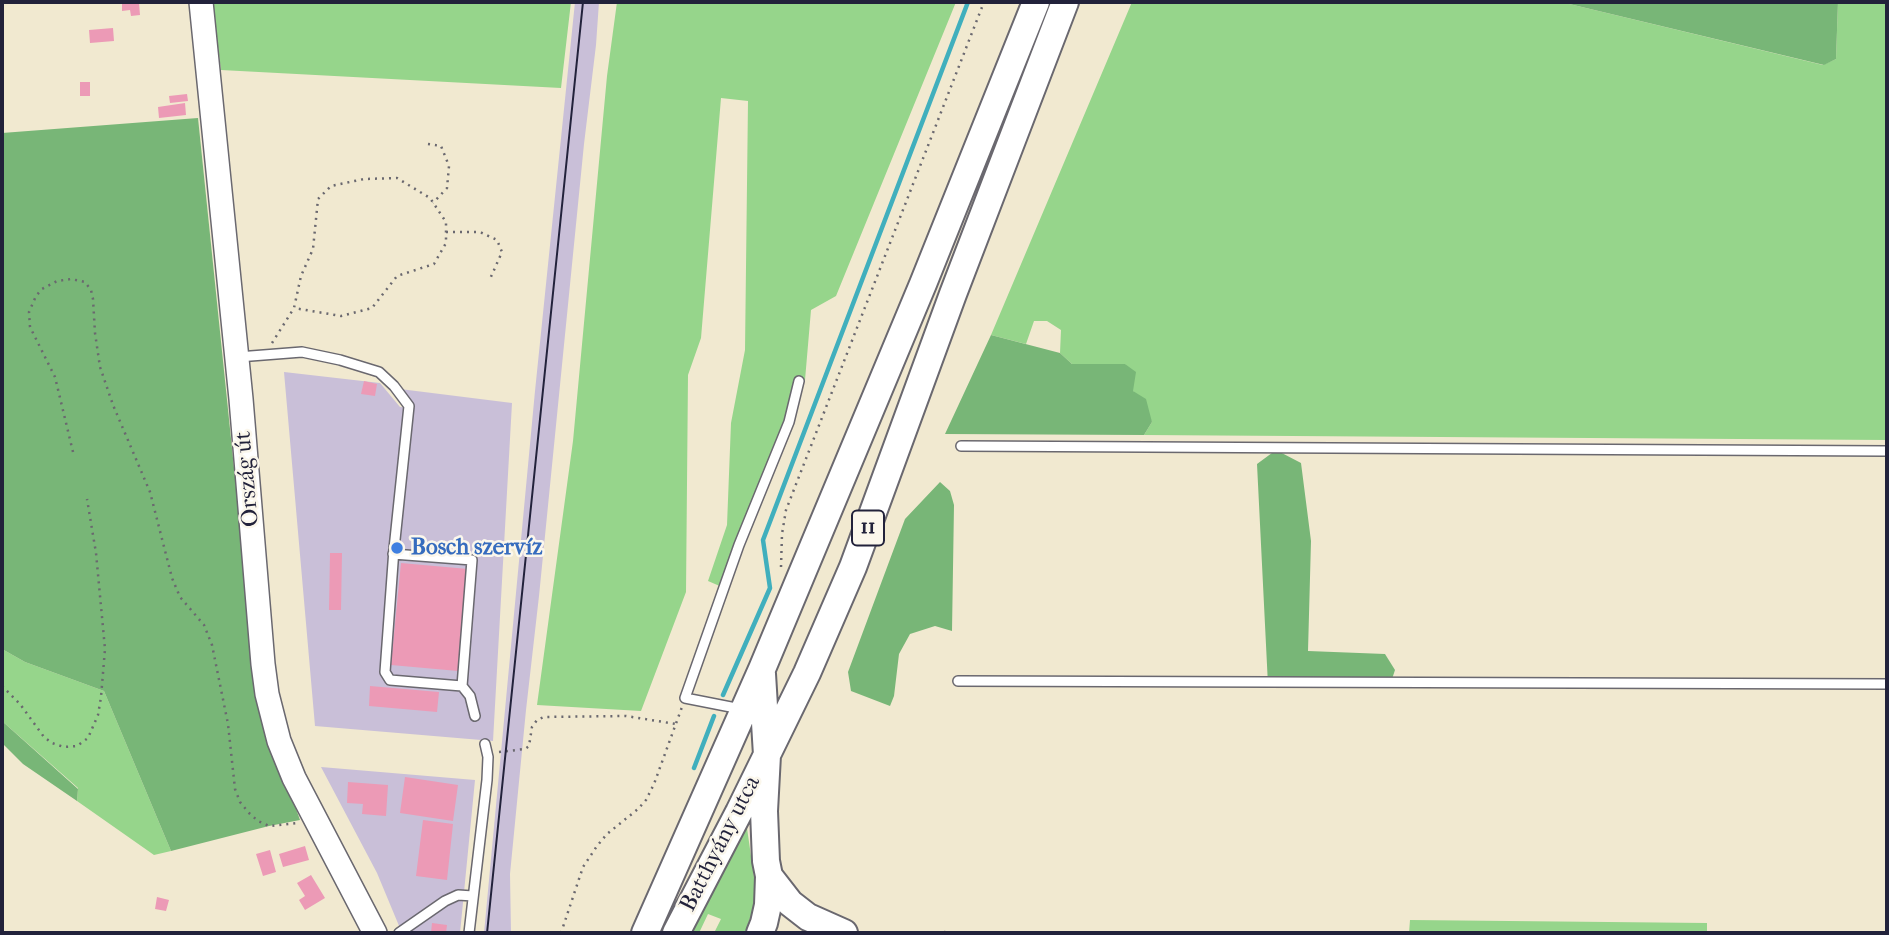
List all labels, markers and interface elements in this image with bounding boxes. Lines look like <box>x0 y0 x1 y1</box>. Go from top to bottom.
street label: Ország út <box>230 430 266 528</box>
road number: 11 <box>852 510 884 546</box>
place label: Bosch szervíz <box>411 534 542 562</box>
marker: Bosch szervíz <box>389 540 405 556</box>
street label: Batthyány utca <box>675 772 767 916</box>

